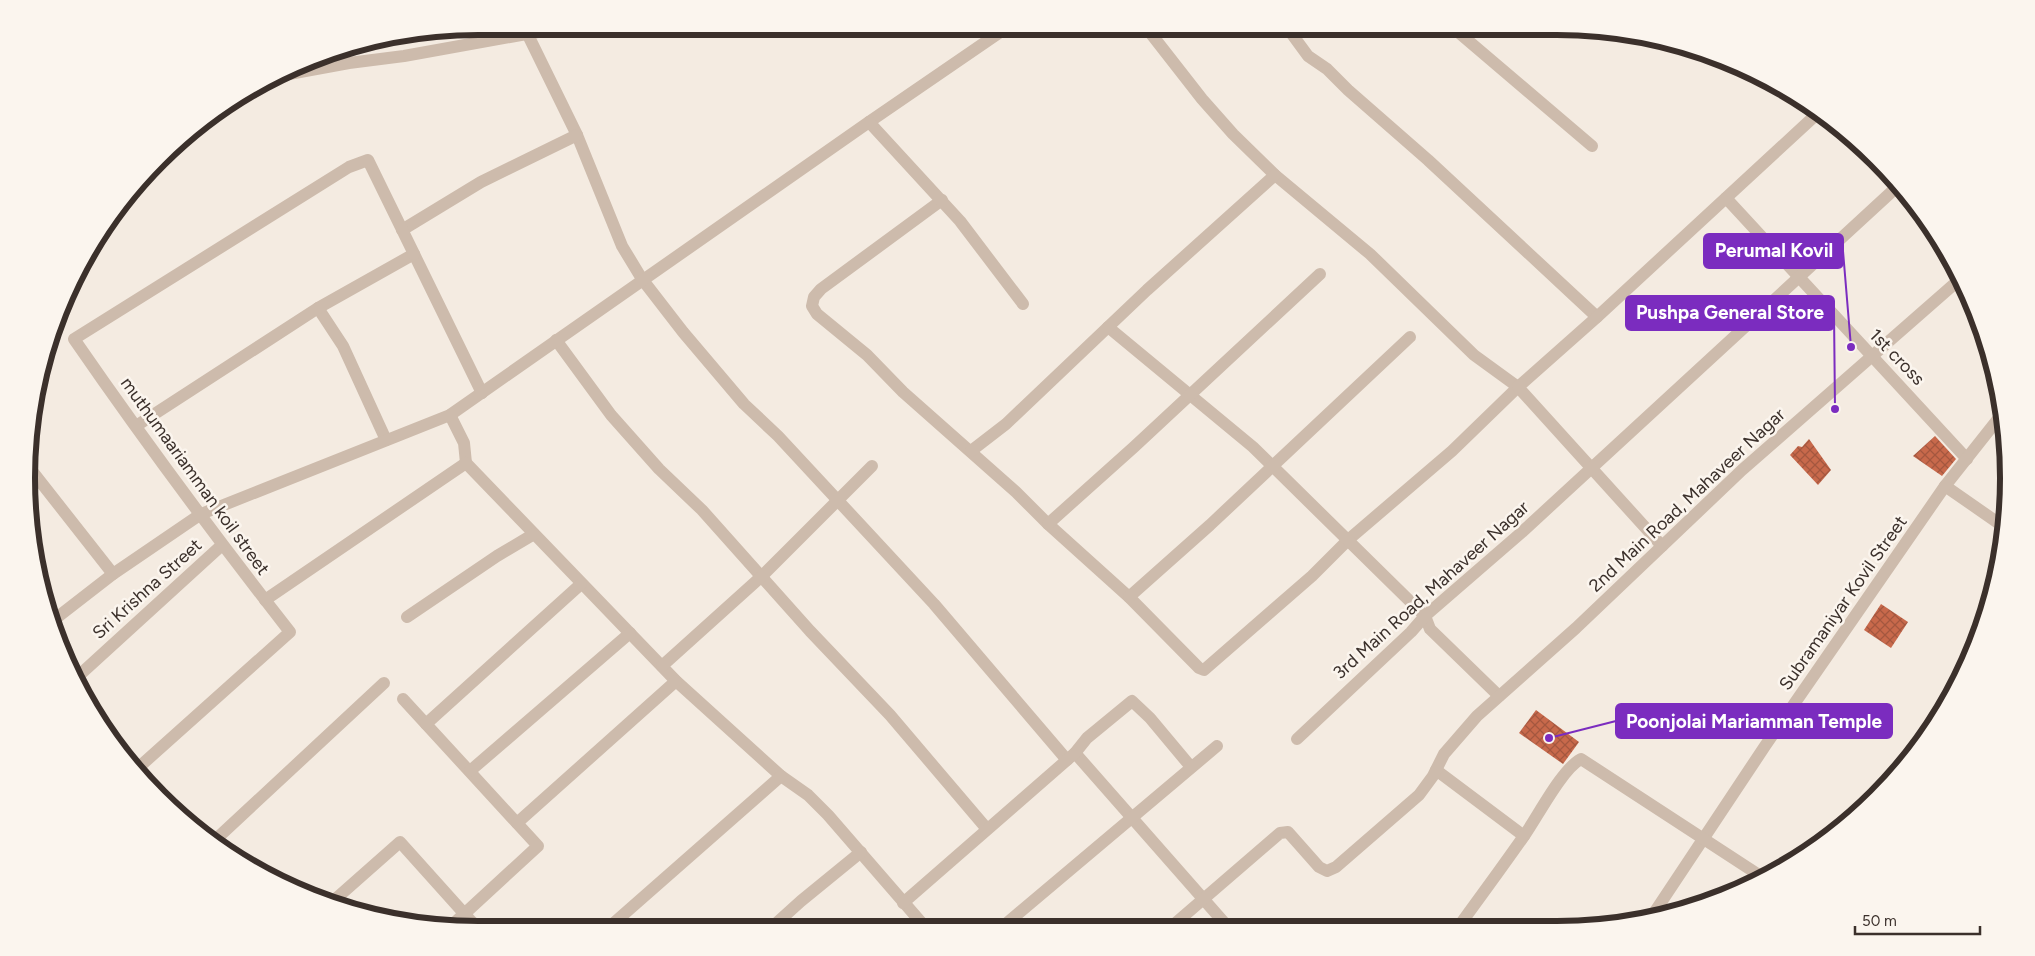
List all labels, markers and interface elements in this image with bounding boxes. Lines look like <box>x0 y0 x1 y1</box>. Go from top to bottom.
callout: Perumal Kovil <box>1704 234 1843 268</box>
text: Perumal Kovil <box>1715 239 1833 262</box>
callout: Pushpa General Store <box>1626 296 1834 330</box>
text: Pushpa General Store <box>1636 301 1825 324</box>
street label: 1st cross <box>1865 324 1929 390</box>
street label: muthumaariamman koil street <box>116 373 274 579</box>
street label: 2nd Main Road, Mahaveer Nagar <box>1584 403 1790 597</box>
street label: 3rd Main Road, Mahaveer Nagar <box>1329 496 1533 684</box>
street label: Subramaniyar Kovil Street <box>1774 511 1912 694</box>
street label: Sri Krishna Street <box>88 534 206 644</box>
callout: Poonjolai Mariamman Temple <box>1616 704 1892 738</box>
text: Poonjolai Mariamman Temple <box>1626 710 1882 733</box>
scale bar <box>1855 904 1980 936</box>
text: 50 m <box>1862 912 1897 930</box>

